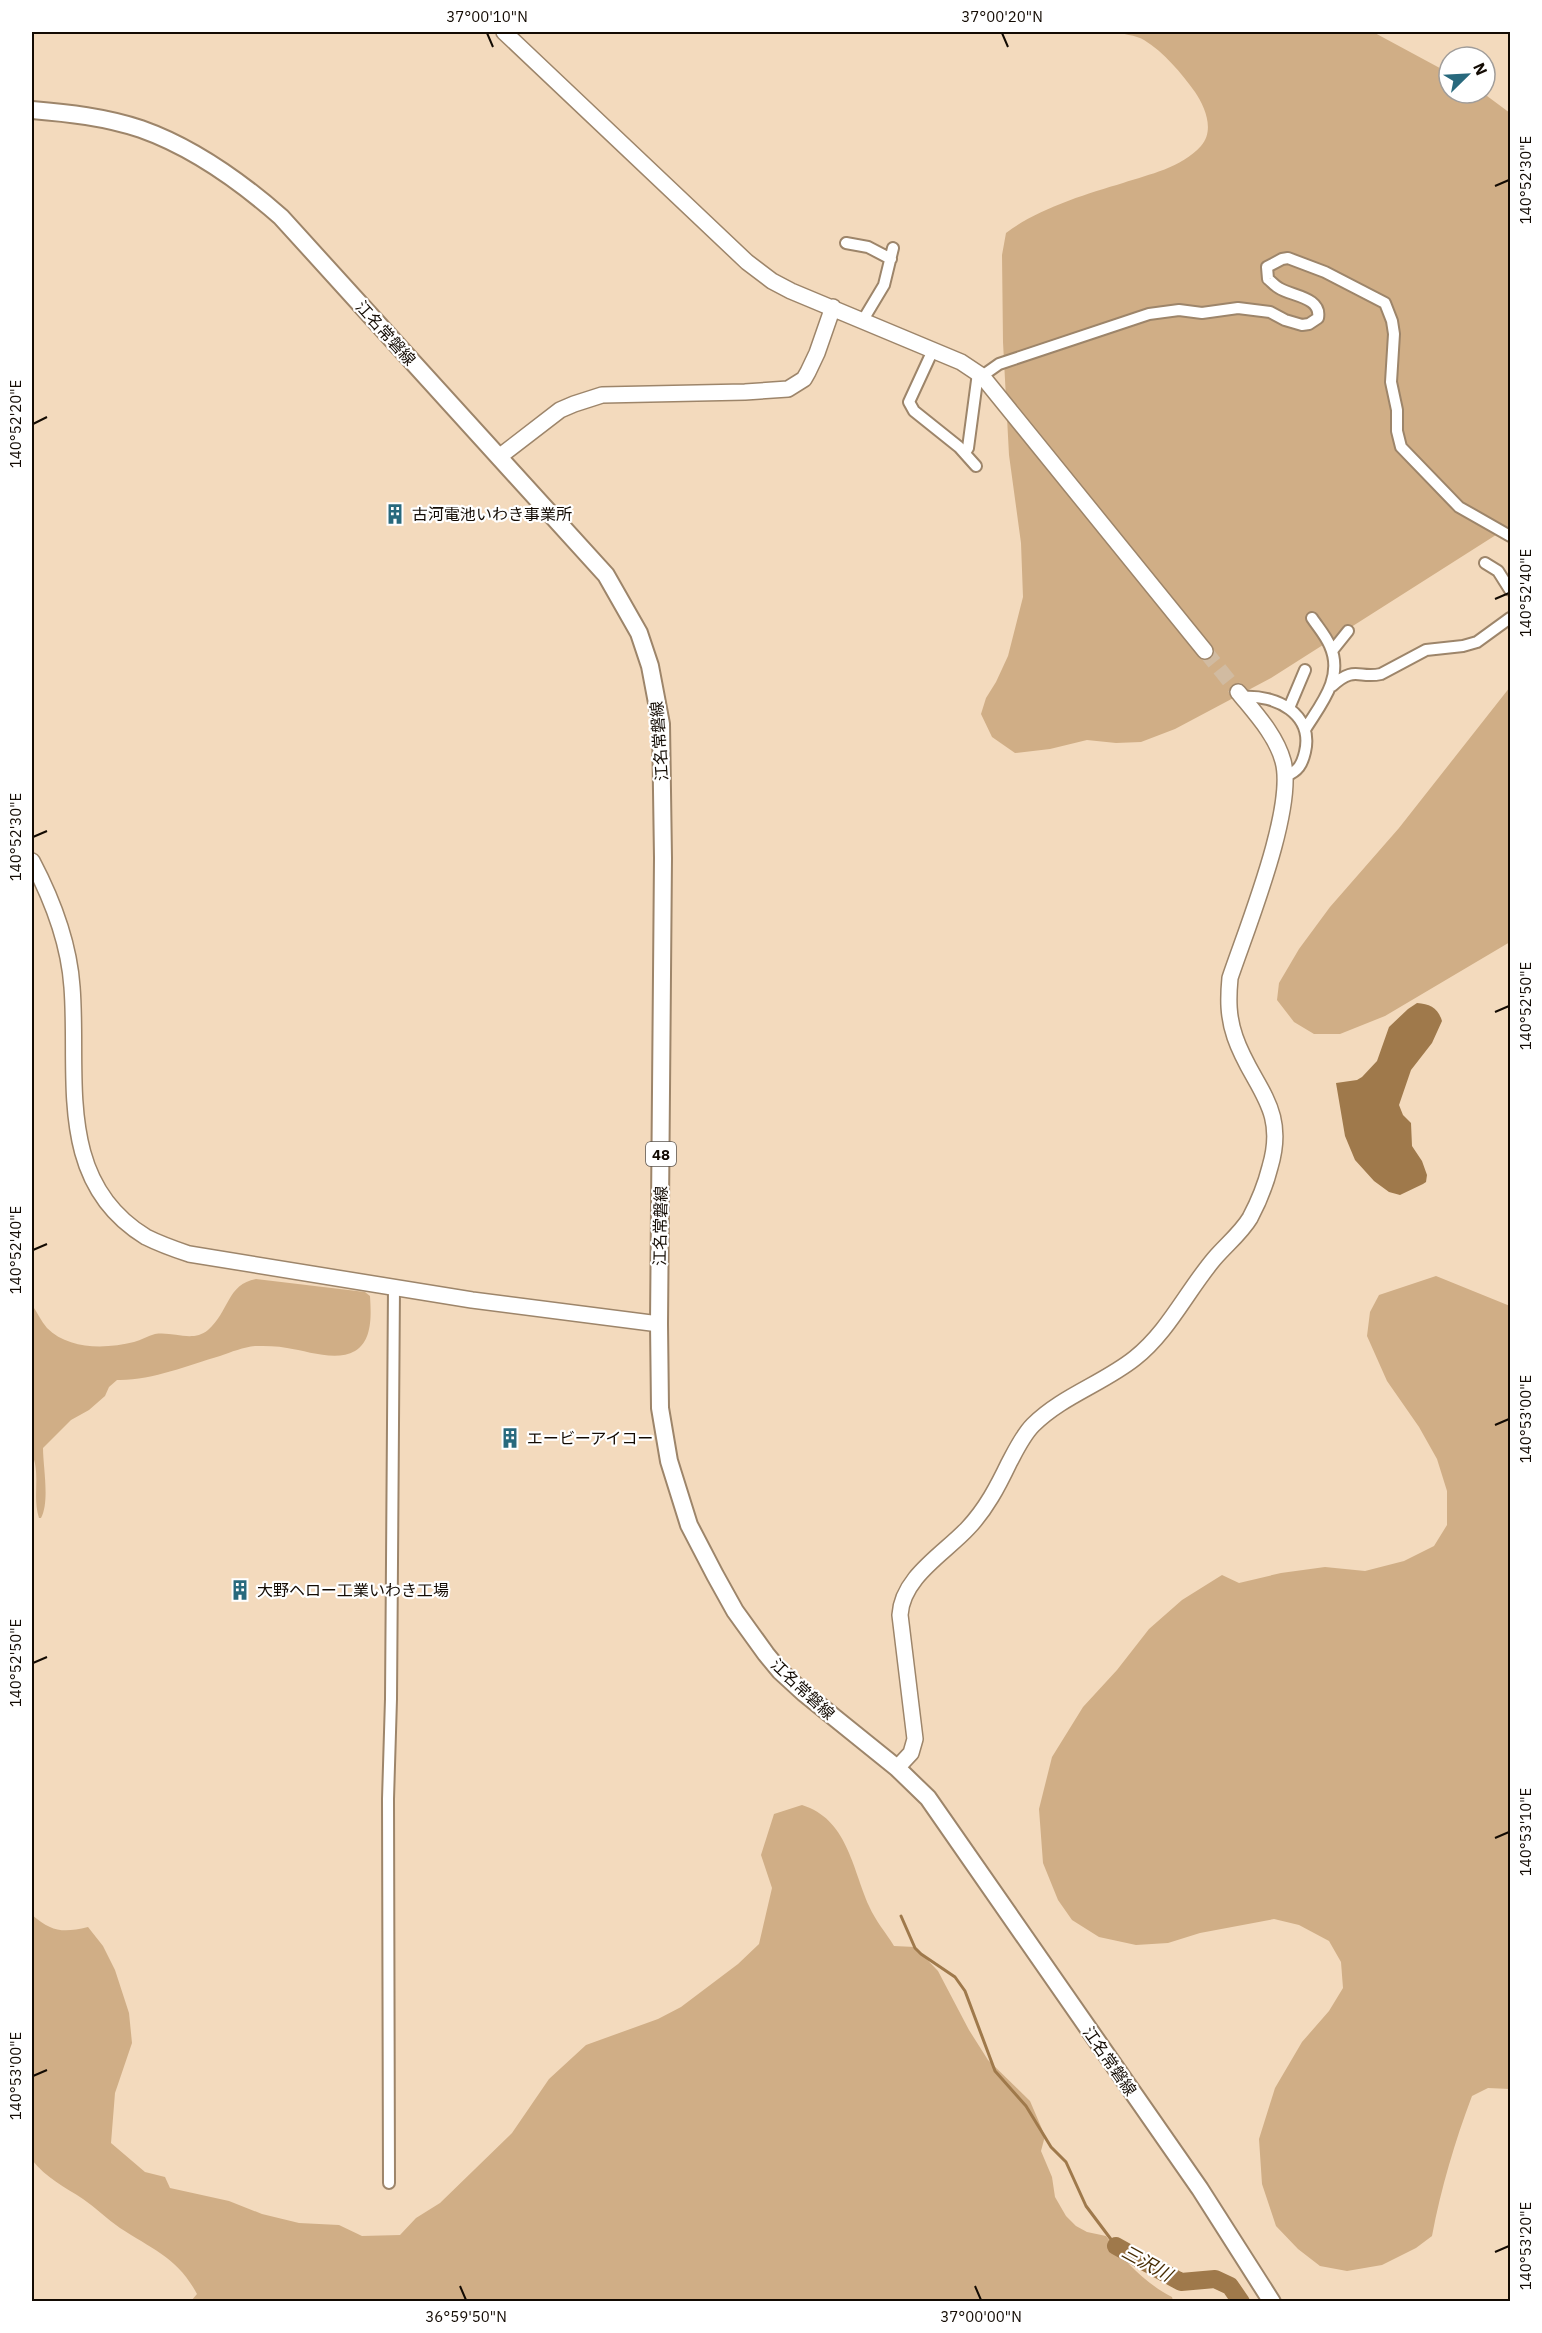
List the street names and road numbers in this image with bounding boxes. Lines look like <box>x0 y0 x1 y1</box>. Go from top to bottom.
street label: 江名常磐線 <box>352 297 420 369</box>
street label: 江名常磐線 <box>646 700 672 782</box>
road number: 48 <box>646 1142 676 1166</box>
street label: 江名常磐線 <box>649 1186 671 1266</box>
street label: 江名常磐線 <box>767 1654 839 1724</box>
street label: 江名常磐線 <box>1079 2022 1141 2100</box>

